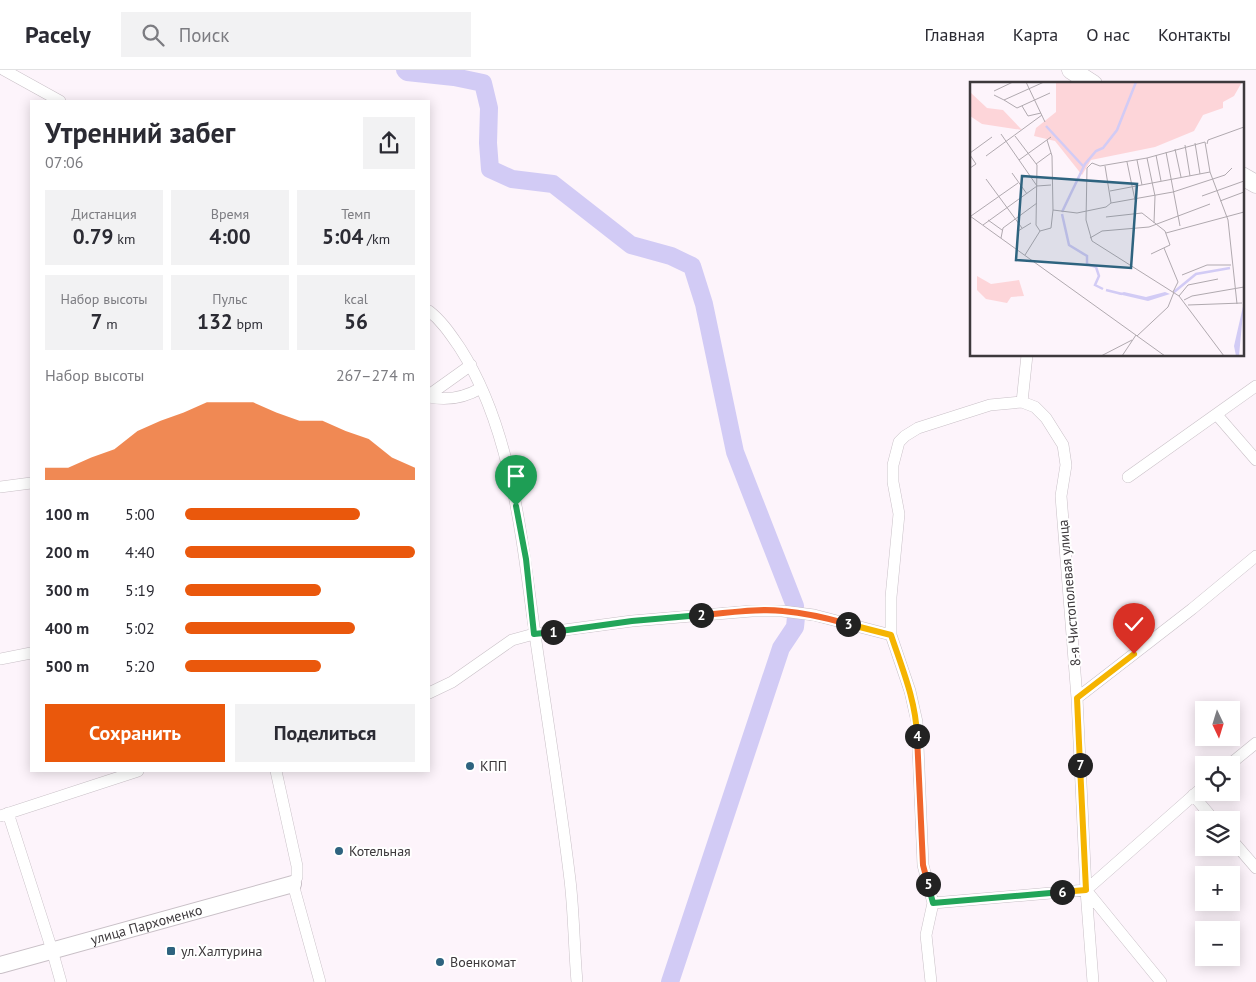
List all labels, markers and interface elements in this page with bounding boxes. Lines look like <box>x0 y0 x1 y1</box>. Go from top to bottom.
search box <box>121 12 471 57</box>
text: Pacely <box>25 19 91 50</box>
icon: search <box>139 21 167 49</box>
text: Поиск <box>179 23 229 47</box>
text: Главная <box>924 23 985 46</box>
text: Карта <box>1013 23 1058 46</box>
text: О нас <box>1086 23 1130 46</box>
text: Контакты <box>1158 23 1231 46</box>
inset map <box>970 82 1244 356</box>
text: Утренний забег <box>45 114 235 151</box>
button: share <box>363 117 415 169</box>
text: 07:06 <box>45 152 83 172</box>
text: Дистанция <box>71 205 137 223</box>
text: Время <box>211 205 249 223</box>
text: Темп <box>341 205 371 223</box>
text: 0.79 <box>73 223 114 250</box>
text: 4:00 <box>209 223 251 250</box>
text: 5:04 <box>322 223 363 250</box>
text: km <box>114 230 135 248</box>
text: /km <box>363 230 390 248</box>
text: Набор высоты <box>61 290 147 308</box>
text: Пульс <box>212 290 248 308</box>
text: kcal <box>344 290 368 308</box>
text: 7 <box>90 308 102 335</box>
text: 132 <box>197 308 233 335</box>
text: 56 <box>344 308 368 335</box>
text: m <box>102 315 118 333</box>
text: bpm <box>233 315 263 333</box>
text: Набор высоты <box>45 365 144 385</box>
text: 267–274 m <box>336 365 415 385</box>
pin <box>495 455 537 506</box>
icon: arrive <box>502 462 530 490</box>
text: 100 m <box>45 504 89 524</box>
text: 5:00 <box>125 504 155 524</box>
street label: 8-я Чистополевая улица <box>1054 519 1084 667</box>
text: 200 m <box>45 542 89 562</box>
text: 4:40 <box>125 542 155 562</box>
text: 300 m <box>45 580 89 600</box>
text: 5:19 <box>125 580 155 600</box>
pin: 2 <box>688 602 714 628</box>
pin <box>1113 603 1155 654</box>
text: 2 <box>698 606 705 624</box>
icon: check <box>1120 610 1148 638</box>
pin: 3 <box>836 612 860 636</box>
text: 3 <box>845 615 852 633</box>
text: 400 m <box>45 618 89 638</box>
text: 5:02 <box>125 618 155 638</box>
pin: 1 <box>540 620 566 644</box>
text: 1 <box>550 623 557 641</box>
text: 500 m <box>45 656 89 676</box>
text: 5:20 <box>125 656 155 676</box>
north arrow <box>1195 701 1240 746</box>
map controls <box>1195 701 1240 966</box>
button: Сохранить <box>45 704 225 762</box>
button: Поделиться <box>235 704 415 762</box>
pin: 4 <box>904 724 930 748</box>
text: 4 <box>914 727 921 745</box>
pin: 7 <box>1068 752 1092 778</box>
text: 7 <box>1077 756 1084 774</box>
button: locate <box>1195 756 1240 801</box>
place label: КПП <box>480 757 507 775</box>
marker: КПП <box>464 760 476 772</box>
button: layers <box>1195 811 1240 856</box>
place label: Котельная <box>349 842 411 860</box>
marker: Котельная <box>333 845 345 857</box>
button: + <box>1195 866 1240 911</box>
pin: 5 <box>916 872 940 896</box>
text: 5 <box>925 875 932 893</box>
pin: 6 <box>1050 880 1074 904</box>
text: 6 <box>1059 883 1066 901</box>
street label: улица Пархоменко <box>89 900 204 949</box>
button: − <box>1195 921 1240 966</box>
place label: ул.Халтурина <box>181 942 263 960</box>
marker: ул.Халтурина <box>165 945 177 957</box>
place label: Военкомат <box>450 953 516 971</box>
marker: Военкомат <box>434 956 446 968</box>

